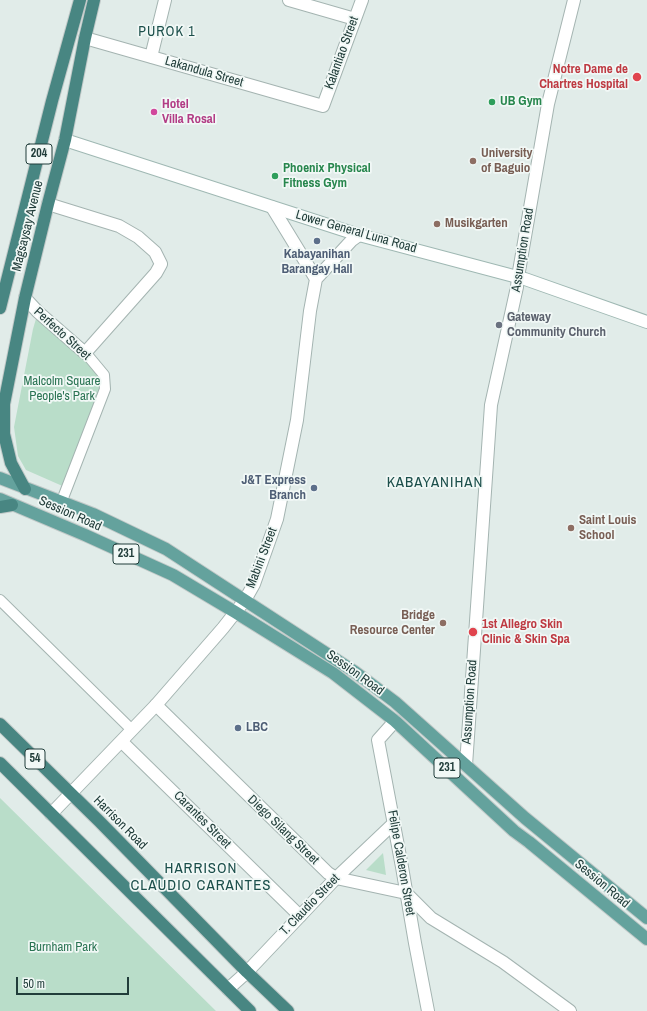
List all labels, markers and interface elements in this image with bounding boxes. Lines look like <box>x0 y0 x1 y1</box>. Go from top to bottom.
street label: Kalantiao Street <box>322 14 362 92</box>
district label: PUROK 1 <box>138 24 196 40</box>
street label: Lakandula Street <box>163 53 245 91</box>
place label: Notre Dame de Chartres Hospital <box>539 62 628 93</box>
marker: Notre Dame de Chartres Hospital <box>631 71 643 83</box>
place label: UB Gym <box>500 94 542 110</box>
place label: Hotel Villa Rosal <box>162 97 216 128</box>
marker: UB Gym <box>487 97 497 107</box>
marker: Hotel Villa Rosal <box>149 107 159 117</box>
road number: 204 <box>26 144 52 164</box>
place label: University of Baguio <box>481 146 533 177</box>
marker: University of Baguio <box>468 156 478 166</box>
place label: Phoenix Physical Fitness Gym <box>283 161 371 192</box>
marker: Phoenix Physical Fitness Gym <box>270 171 280 181</box>
street label: Magsaysay Avenue <box>9 179 47 273</box>
street label: Lower General Luna Road <box>294 207 418 257</box>
street label: Assumption Road <box>509 207 537 293</box>
place label: Musikgarten <box>445 216 508 232</box>
marker: Musikgarten <box>432 219 442 229</box>
marker: Kabayanihan Barangay Hall <box>312 236 322 246</box>
place label: Kabayanihan Barangay Hall <box>281 247 353 278</box>
street label: Perfecto Street <box>30 304 94 364</box>
place label: Gateway Community Church <box>507 310 606 341</box>
marker: Gateway Community Church <box>494 320 504 330</box>
park label: Malcolm Square People's Park <box>23 374 101 405</box>
place label: J&T Express Branch <box>241 473 306 504</box>
district label: KABAYANIHAN <box>387 474 483 492</box>
marker: J&T Express Branch <box>309 483 319 493</box>
street label: Session Road <box>36 493 104 535</box>
place label: Saint Louis School <box>579 513 636 544</box>
marker: Saint Louis School <box>566 523 576 533</box>
street label: Mabini Street <box>243 525 281 591</box>
road number: 231 <box>113 544 139 564</box>
place label: Bridge Resource Center <box>350 608 435 639</box>
place label: 1st Allegro Skin Clinic & Skin Spa <box>482 617 570 648</box>
marker: Bridge Resource Center <box>438 618 448 628</box>
marker: 1st Allegro Skin Clinic & Skin Spa <box>467 626 479 638</box>
street label: Session Road <box>323 647 387 699</box>
street label: Assumption Road <box>459 659 481 745</box>
place label: LBC <box>246 720 268 736</box>
marker: LBC <box>233 723 243 733</box>
road number: 54 <box>25 749 45 769</box>
road number: 231 <box>434 758 460 778</box>
street label: Carantes Street <box>170 788 234 852</box>
street label: Diego Silang Street <box>244 792 322 868</box>
street label: Harrison Road <box>90 793 150 853</box>
street label: Felipe Calderon Street <box>384 809 418 917</box>
street label: Session Road <box>571 857 633 911</box>
district label: HARRISON CLAUDIO CARANTES <box>130 860 272 895</box>
street label: T. Claudio Street <box>277 871 343 939</box>
park label: Burnham Park <box>29 940 97 956</box>
scale bar <box>18 969 131 995</box>
text: 50 m <box>23 976 45 992</box>

